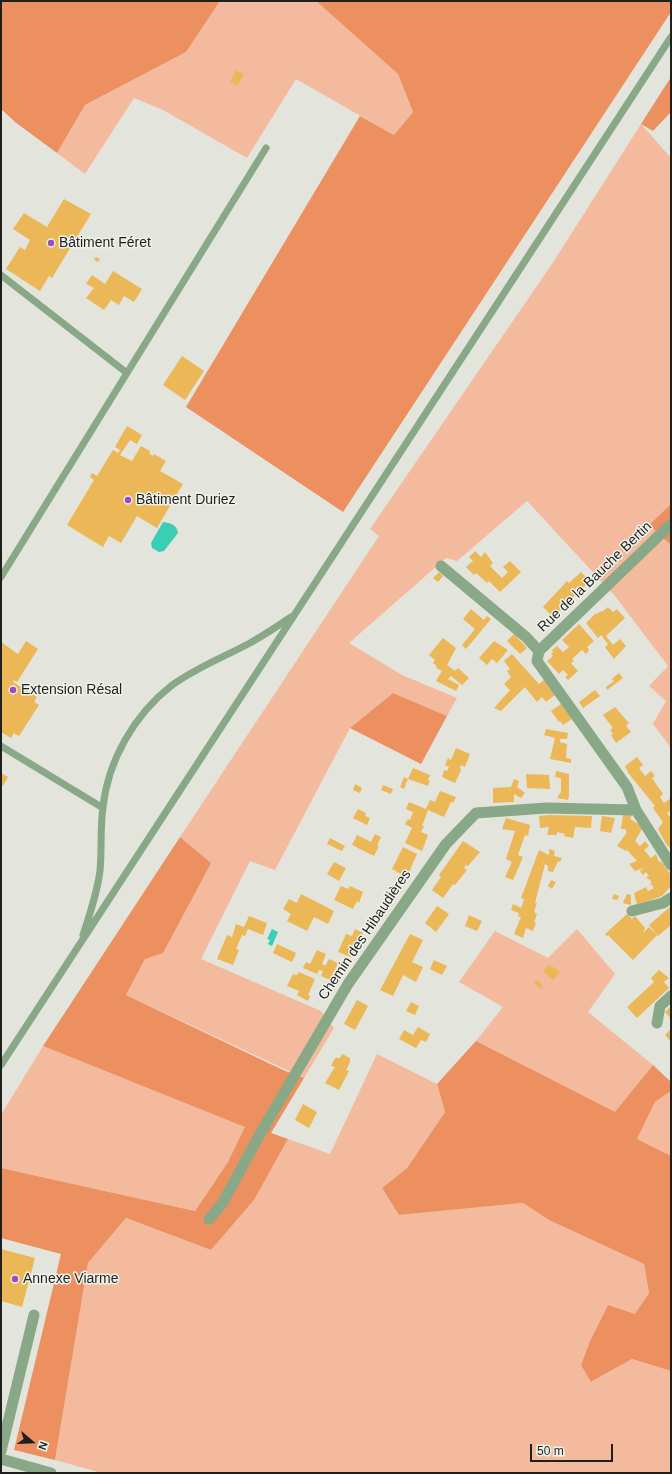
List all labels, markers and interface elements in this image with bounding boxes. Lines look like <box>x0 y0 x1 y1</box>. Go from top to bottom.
place label: Bâtiment Féret <box>59 235 151 251</box>
marker: Bâtiment Féret <box>46 238 56 248</box>
place label: Bâtiment Duriez <box>136 492 236 508</box>
marker: Bâtiment Duriez <box>123 495 133 505</box>
street label: Rue de la Bauche Bertin <box>535 518 655 636</box>
place label: Extension Résal <box>21 682 122 698</box>
marker: Extension Résal <box>8 685 18 695</box>
street label: Chemin des Hibaudières <box>315 867 415 1003</box>
place label: Annexe Viarme <box>23 1271 118 1287</box>
marker: Annexe Viarme <box>10 1274 20 1284</box>
north arrow <box>12 1422 52 1462</box>
scale bar <box>532 1436 615 1462</box>
text: N <box>36 1440 50 1452</box>
text: 50 m <box>537 1444 564 1458</box>

